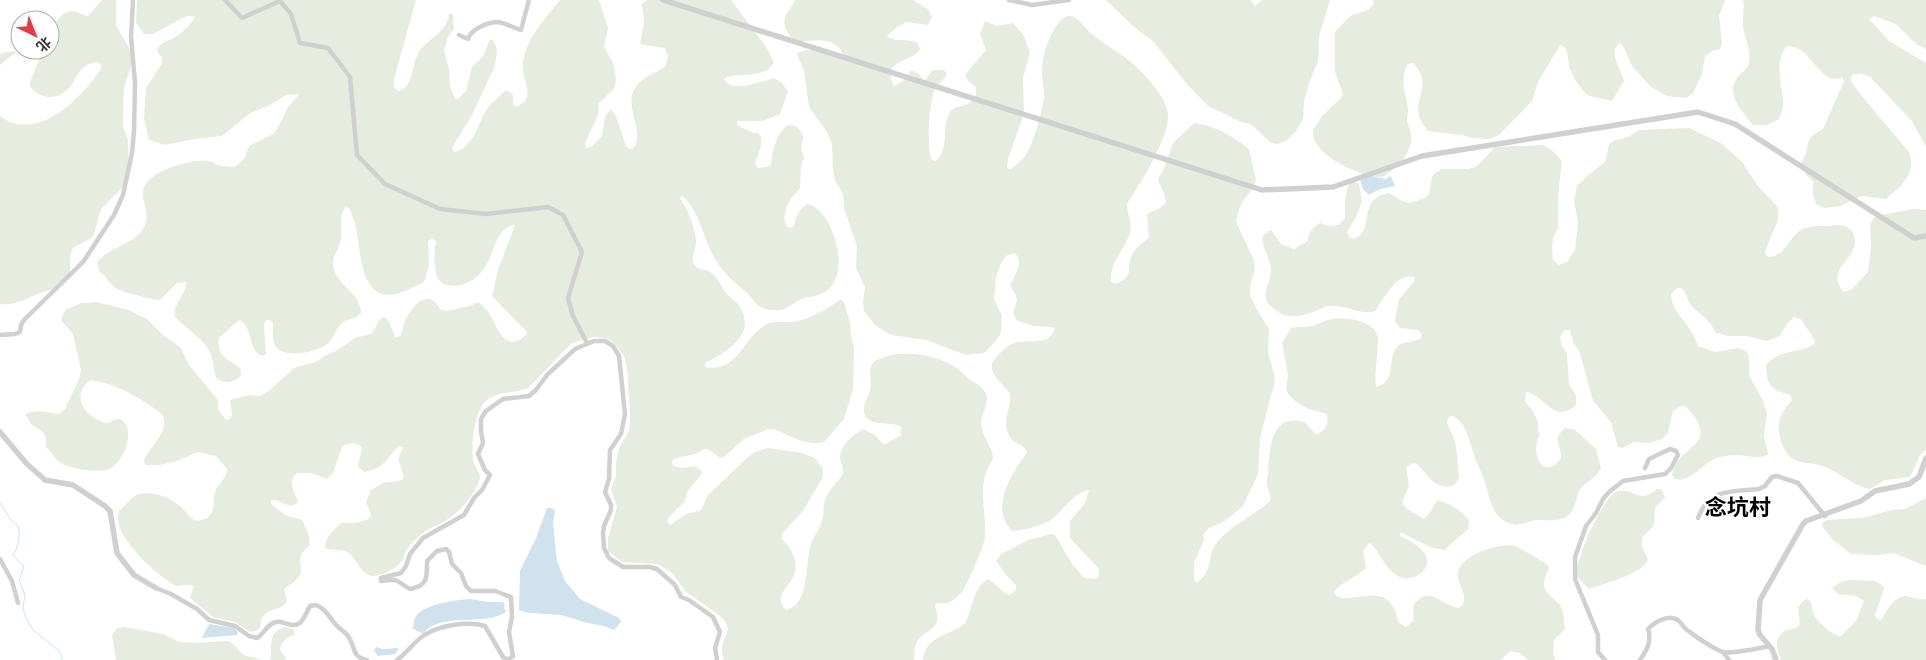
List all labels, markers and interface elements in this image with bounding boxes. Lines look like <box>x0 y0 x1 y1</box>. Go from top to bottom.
north arrow <box>10 10 60 60</box>
text: 北 <box>32 32 56 57</box>
district label: 念坑村 <box>1705 491 1771 523</box>

